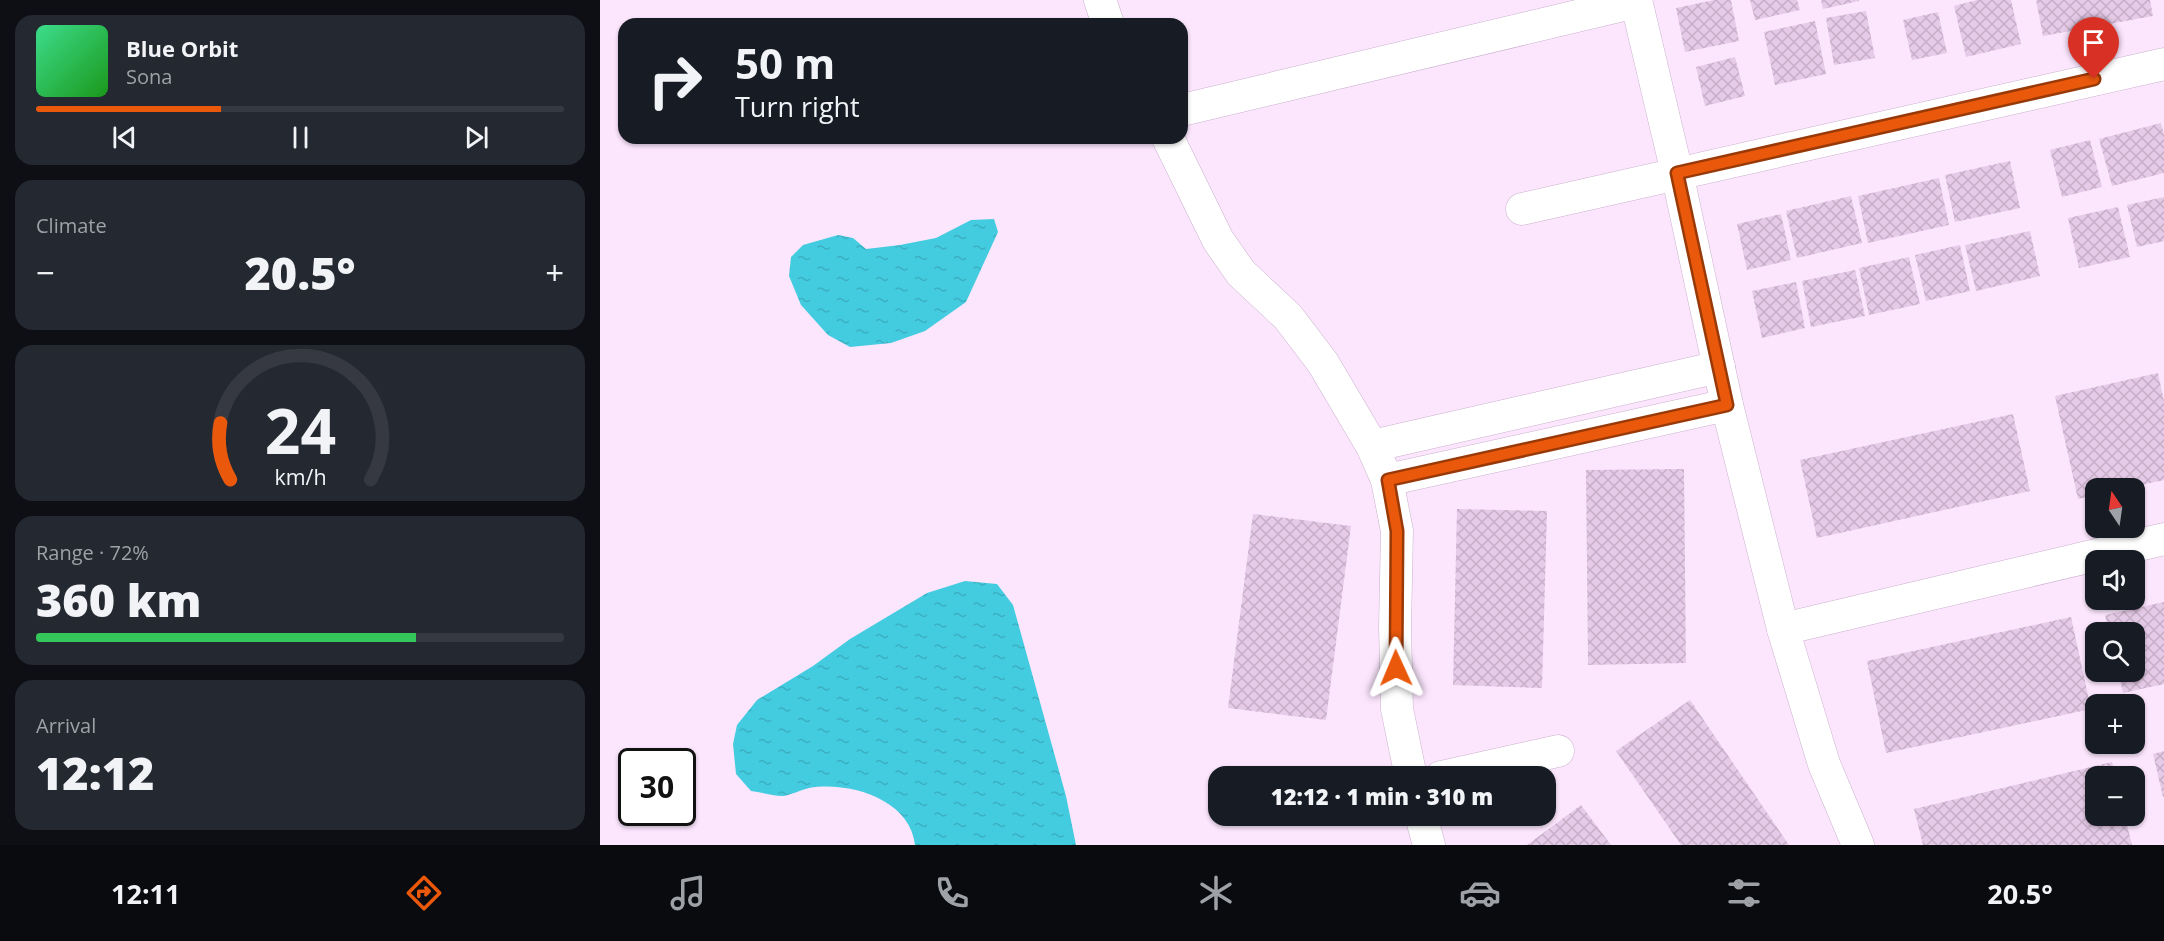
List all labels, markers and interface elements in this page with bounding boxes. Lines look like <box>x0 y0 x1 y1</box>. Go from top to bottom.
pin <box>2068 17 2119 79</box>
icon: arrive <box>2077 26 2110 59</box>
text: Blue Orbit <box>126 33 238 63</box>
text: 50 m <box>735 34 835 91</box>
icon: right <box>636 42 714 120</box>
text: Sona <box>126 63 172 90</box>
text: Turn right <box>735 88 860 125</box>
icon: previous <box>108 121 141 154</box>
icon: pause <box>284 121 317 154</box>
icon: next <box>460 121 493 154</box>
text: Climate <box>36 212 107 239</box>
text: 20.5° <box>244 242 356 303</box>
text: − <box>36 250 55 295</box>
text: + <box>545 250 564 295</box>
text: 24 <box>264 387 336 472</box>
text: km/h <box>274 462 326 491</box>
north arrow <box>2085 478 2145 538</box>
map controls <box>2085 478 2145 826</box>
text: Range · 72% <box>36 539 149 566</box>
button: sound <box>2085 550 2145 610</box>
text: 360 km <box>36 569 201 630</box>
button: search <box>2085 622 2145 682</box>
position arrow <box>1364 636 1428 700</box>
button: + <box>2085 694 2145 754</box>
text: Arrival <box>36 712 96 739</box>
text: 12:12 <box>36 742 154 803</box>
speed limit sign: 30 <box>618 748 696 826</box>
button: − <box>2085 766 2145 826</box>
text: 12:12 · 1 min · 310 m <box>1271 781 1493 811</box>
icon: directions <box>403 872 445 914</box>
icon: music <box>667 872 709 914</box>
icon: phone <box>931 872 973 914</box>
icon: climate <box>1195 872 1237 914</box>
icon: car <box>1459 872 1501 914</box>
icon: filters <box>1723 872 1765 914</box>
text: 12:11 <box>111 875 181 912</box>
text: 20.5° <box>1987 875 2053 912</box>

